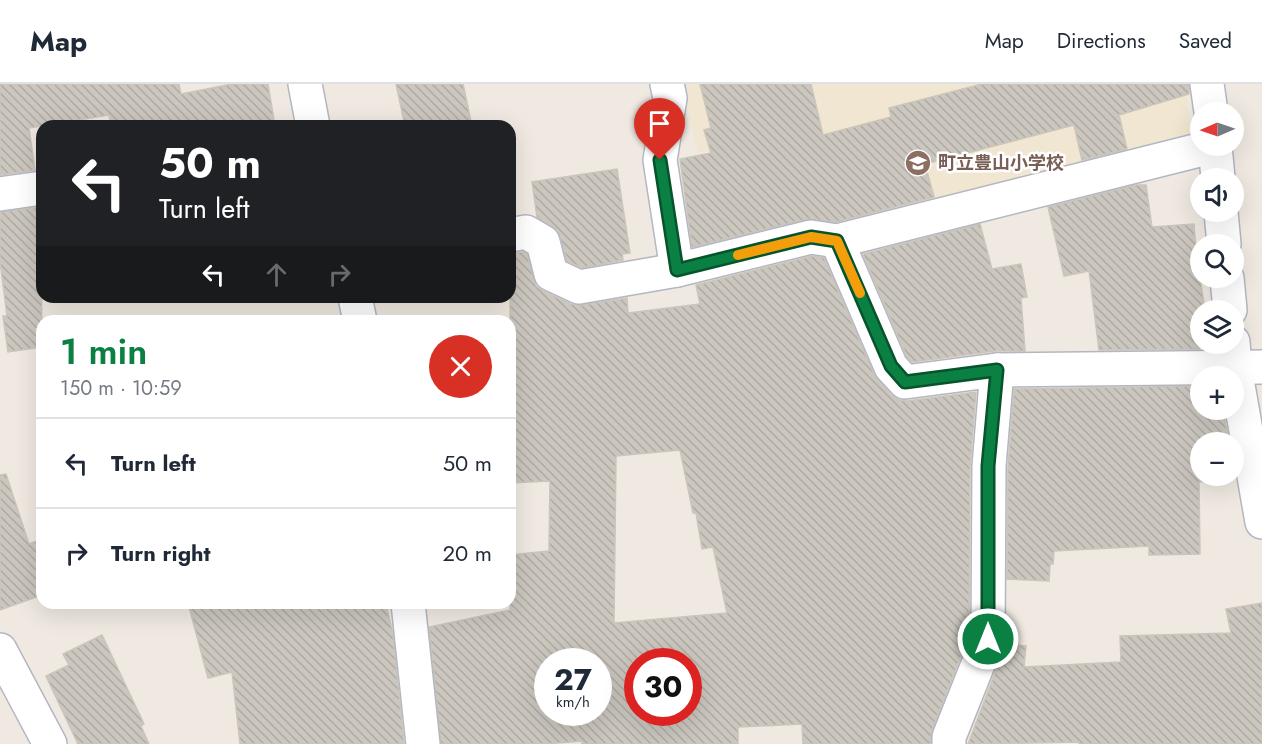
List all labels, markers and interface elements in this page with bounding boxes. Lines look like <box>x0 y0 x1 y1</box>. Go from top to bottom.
text: Map <box>30 21 87 62</box>
text: Map <box>985 26 1024 56</box>
text: Directions <box>1057 26 1146 56</box>
text: Saved <box>1179 26 1232 56</box>
pin <box>634 98 685 160</box>
north arrow <box>1190 102 1244 156</box>
map controls <box>1190 102 1244 486</box>
icon: arrive <box>643 107 676 140</box>
text: 50 m <box>159 133 261 194</box>
icon: left <box>60 144 138 222</box>
school or university icon: 町立豊山小学校 <box>903 148 933 178</box>
place label: 町立豊山小学校 <box>938 150 1064 176</box>
button: sound <box>1190 168 1244 222</box>
text: Turn left <box>159 189 249 228</box>
button: search <box>1190 234 1244 288</box>
icon: left <box>197 258 230 291</box>
icon: ahead <box>260 258 293 291</box>
icon: right <box>323 258 356 291</box>
button: layers <box>1190 300 1244 354</box>
text: 1 min <box>60 325 147 377</box>
button: close <box>429 335 492 398</box>
button: + <box>1190 366 1244 420</box>
text: 150 m · 10:59 <box>60 374 182 403</box>
button: − <box>1190 432 1244 486</box>
icon: left <box>60 447 93 480</box>
text: Turn left <box>111 447 196 479</box>
text: 50 m <box>443 447 492 479</box>
icon: right <box>60 537 93 570</box>
text: Turn right <box>111 537 211 569</box>
text: 20 m <box>443 537 492 569</box>
position arrow <box>956 607 1020 671</box>
speed limit sign: 30 <box>624 648 702 726</box>
text: 27 <box>554 658 592 701</box>
text: km/h <box>556 691 590 713</box>

